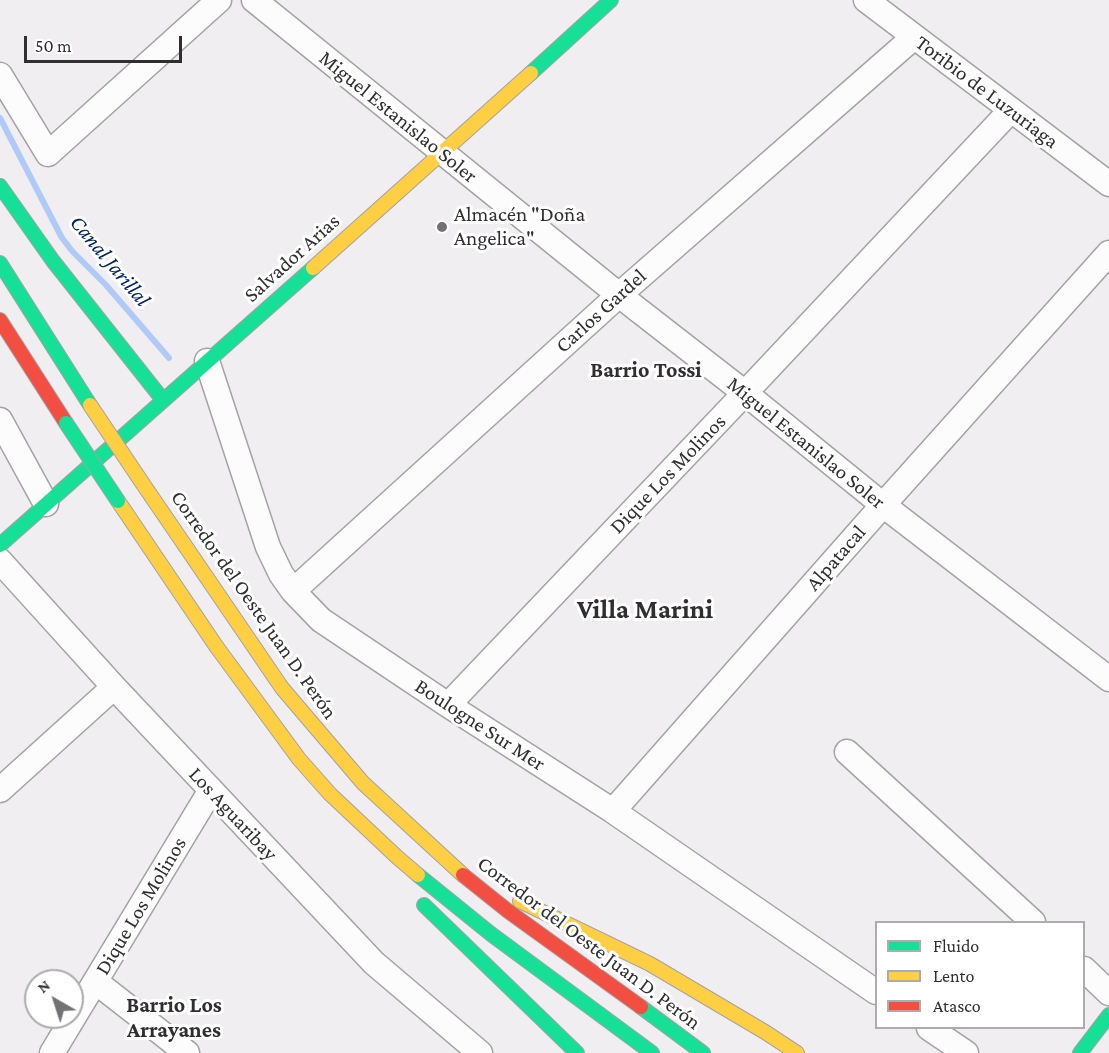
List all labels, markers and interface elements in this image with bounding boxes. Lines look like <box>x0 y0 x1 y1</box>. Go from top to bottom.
scale bar <box>27 24 184 62</box>
street label: Toribio de Luzuriaga <box>910 30 1064 154</box>
text: 50 m <box>35 36 72 56</box>
street label: Miguel Estanislao Soler <box>314 45 482 189</box>
place label: Almacén "Doña Angelica" <box>454 202 585 252</box>
street label: Salvador Arias <box>239 208 345 308</box>
water label: Canal Jarillal <box>64 210 156 312</box>
marker: Almacén "Doña Angelica" <box>435 220 449 234</box>
street label: Carlos Gardel <box>550 264 652 358</box>
district label: Barrio Tossi <box>590 357 702 383</box>
street label: Miguel Estanislao Soler <box>722 371 890 515</box>
street label: Dique Los Molinos <box>605 409 731 539</box>
street label: Corredor del Oeste Juan D. Perón <box>165 486 343 724</box>
street label: Alpatacal <box>801 520 871 596</box>
district label: Villa Marini <box>577 594 713 626</box>
street label: Boulogne Sur Mer <box>410 674 550 776</box>
street label: Los Aguaribay <box>183 762 283 866</box>
street label: Dique Los Molinos <box>90 832 192 980</box>
street label: Corredor del Oeste Juan D. Perón <box>472 851 706 1035</box>
legend <box>875 921 1085 1029</box>
text: Fluido <box>933 936 979 956</box>
text: Lento <box>933 966 974 986</box>
north arrow <box>24 969 84 1029</box>
text: N <box>34 976 53 996</box>
district label: Barrio Los Arrayanes <box>126 992 222 1044</box>
text: Atasco <box>933 996 981 1016</box>

